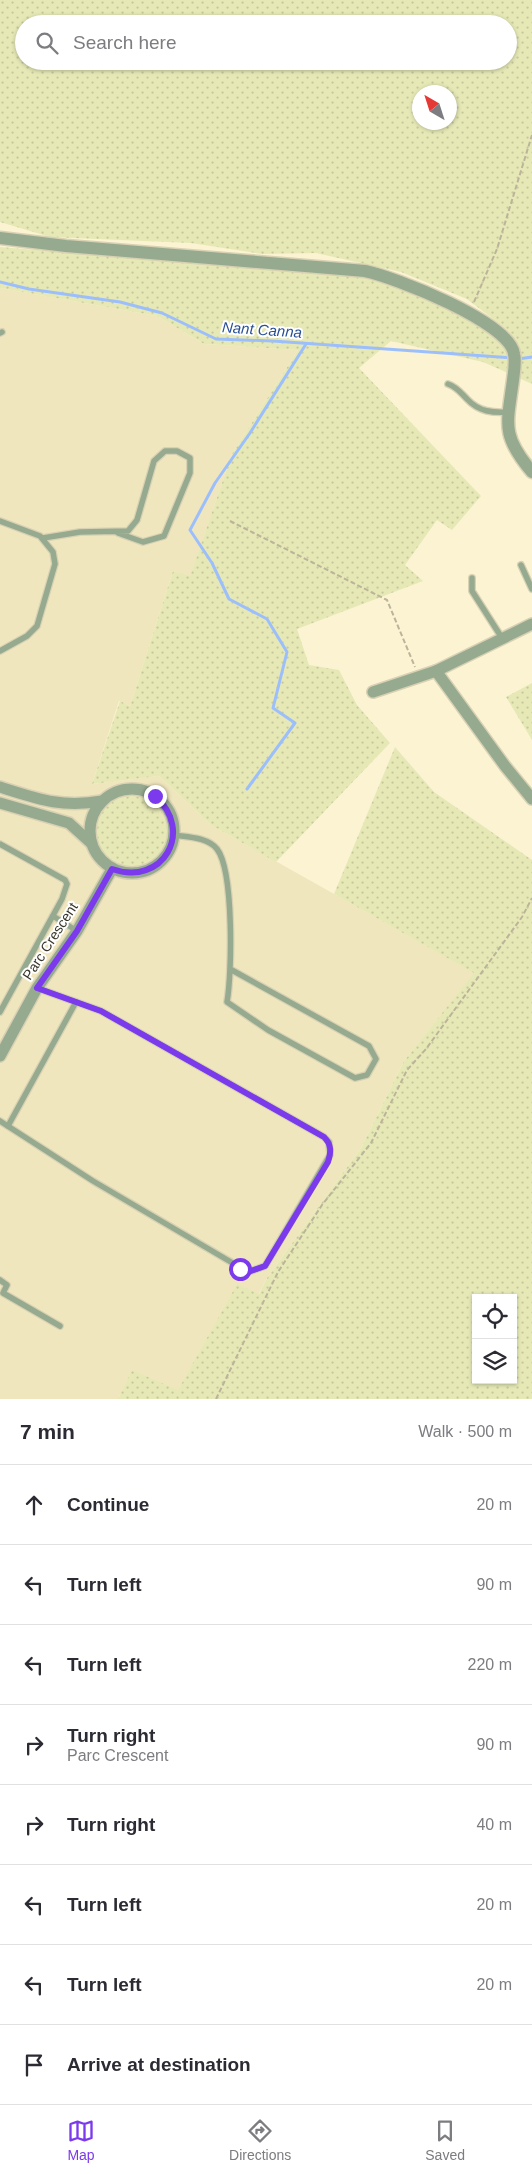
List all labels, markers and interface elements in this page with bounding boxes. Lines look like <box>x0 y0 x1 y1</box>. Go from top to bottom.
search box <box>15 15 517 70</box>
icon: search <box>33 29 61 57</box>
text: Search here <box>73 32 177 53</box>
north arrow <box>412 85 457 130</box>
water label: Nant Canna <box>222 318 303 341</box>
route end <box>144 785 167 808</box>
street label: Parc Crescent <box>19 899 81 983</box>
route start <box>229 1258 252 1281</box>
map controls <box>472 1294 517 1384</box>
button: locate <box>472 1294 517 1339</box>
button: layers <box>472 1339 517 1384</box>
text: 7 min <box>20 1420 75 1443</box>
text: Walk · 500 m <box>418 1423 512 1440</box>
icon: ahead <box>20 1491 48 1519</box>
text: Continue <box>67 1494 149 1515</box>
text: 20 m <box>476 1496 512 1513</box>
icon: left <box>20 1571 48 1599</box>
text: Turn left <box>67 1574 142 1595</box>
text: 90 m <box>476 1576 512 1593</box>
icon: left <box>20 1651 48 1679</box>
text: Turn left <box>67 1654 142 1675</box>
text: 220 m <box>468 1656 512 1673</box>
text: Turn right <box>67 1725 155 1746</box>
icon: right <box>20 1731 48 1759</box>
text: 90 m <box>476 1736 512 1753</box>
text: Parc Crescent <box>67 1747 168 1764</box>
icon: right <box>20 1811 48 1839</box>
text: Turn right <box>67 1814 155 1835</box>
text: 40 m <box>476 1816 512 1833</box>
icon: left <box>20 1891 48 1919</box>
text: Turn left <box>67 1894 142 1915</box>
text: 20 m <box>476 1896 512 1913</box>
icon: left <box>20 1971 48 1999</box>
text: Turn left <box>67 1974 142 1995</box>
text: 20 m <box>476 1976 512 1993</box>
icon: arrive <box>20 2051 48 2079</box>
text: Arrive at destination <box>67 2054 251 2075</box>
tab: Map <box>67 2117 95 2163</box>
tab: Directions <box>229 2117 291 2163</box>
tab: Saved <box>425 2117 465 2163</box>

